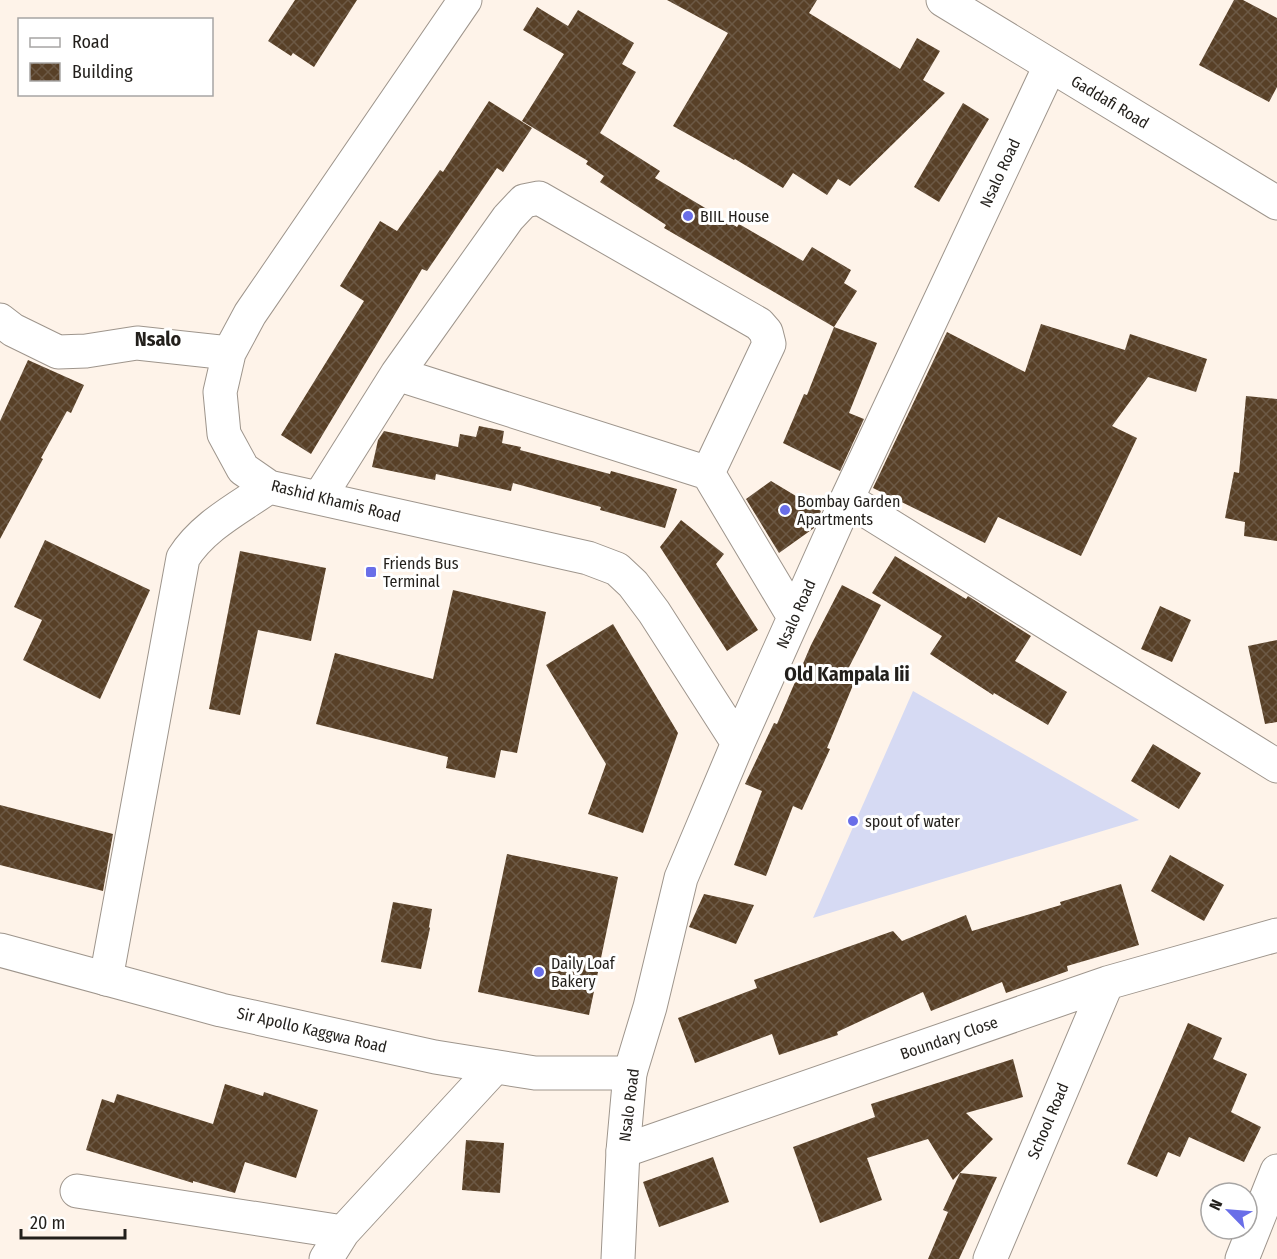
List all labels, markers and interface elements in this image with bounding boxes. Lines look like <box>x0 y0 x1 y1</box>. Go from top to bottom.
legend <box>18 18 213 96</box>
text: Road <box>72 31 109 53</box>
text: Building <box>72 61 133 83</box>
street label: Gaddafi Road <box>1068 71 1152 133</box>
street label: Nsalo Road <box>976 136 1024 210</box>
place label: BIIL House <box>700 207 769 226</box>
marker: BIIL House <box>681 209 695 223</box>
district label: Nsalo <box>135 327 182 351</box>
street label: Rashid Khamis Road <box>269 476 403 526</box>
place label: Bombay Garden Apartments <box>797 492 900 529</box>
marker: Bombay Garden Apartments <box>778 503 792 517</box>
place label: Friends Bus Terminal <box>383 554 459 591</box>
marker: Friends Bus Terminal <box>364 565 378 579</box>
street label: Nsalo Road <box>772 577 820 651</box>
district label: Old Kampala Iii <box>784 662 910 686</box>
place label: spout of water <box>865 812 960 831</box>
marker: spout of water <box>846 814 860 828</box>
place label: Daily Loaf Bakery <box>551 954 616 991</box>
marker: Daily Loaf Bakery <box>532 965 546 979</box>
street label: Sir Apollo Kaggwa Road <box>235 1003 389 1057</box>
street label: Boundary Close <box>898 1012 1000 1064</box>
street label: Nsalo Road <box>615 1067 643 1143</box>
street label: School Road <box>1023 1080 1073 1162</box>
north arrow <box>1199 1181 1259 1241</box>
text: N <box>1205 1197 1226 1213</box>
scale bar <box>21 1202 124 1240</box>
text: 20 m <box>30 1212 65 1234</box>

